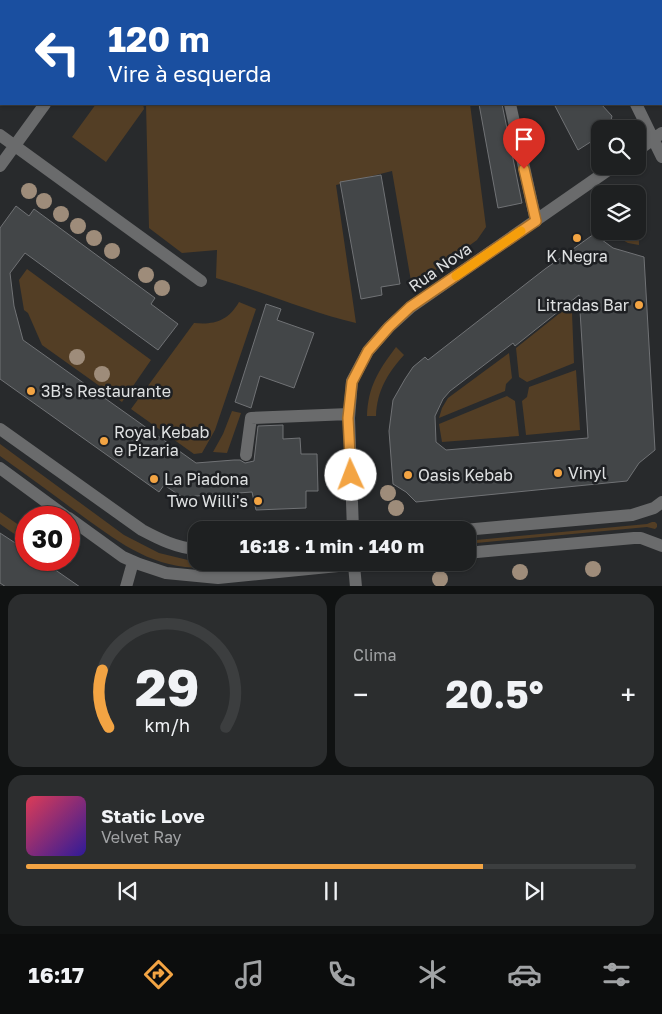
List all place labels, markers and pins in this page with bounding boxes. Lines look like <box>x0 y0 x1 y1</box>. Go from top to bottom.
pin <box>503 118 545 169</box>
marker: K Negra <box>571 232 583 244</box>
place label: K Negra <box>546 246 608 266</box>
place label: Litradas Bar <box>537 295 629 315</box>
marker: Litradas Bar <box>633 299 645 311</box>
place label: 3B's Restaurante <box>41 381 171 401</box>
marker: 3B's Restaurante <box>25 385 37 397</box>
place label: Royal Kebab e Pizaria <box>114 422 210 460</box>
marker: Royal Kebab e Pizaria <box>98 435 110 447</box>
place label: Vinyl <box>568 463 607 483</box>
place label: Oasis Kebab <box>418 465 513 485</box>
marker: Vinyl <box>552 467 564 479</box>
place label: La Piadona <box>164 469 248 489</box>
marker: Oasis Kebab <box>402 469 414 481</box>
marker: La Piadona <box>148 473 160 485</box>
place label: Two Willi's <box>167 491 248 511</box>
marker: Two Willi's <box>252 495 264 507</box>

